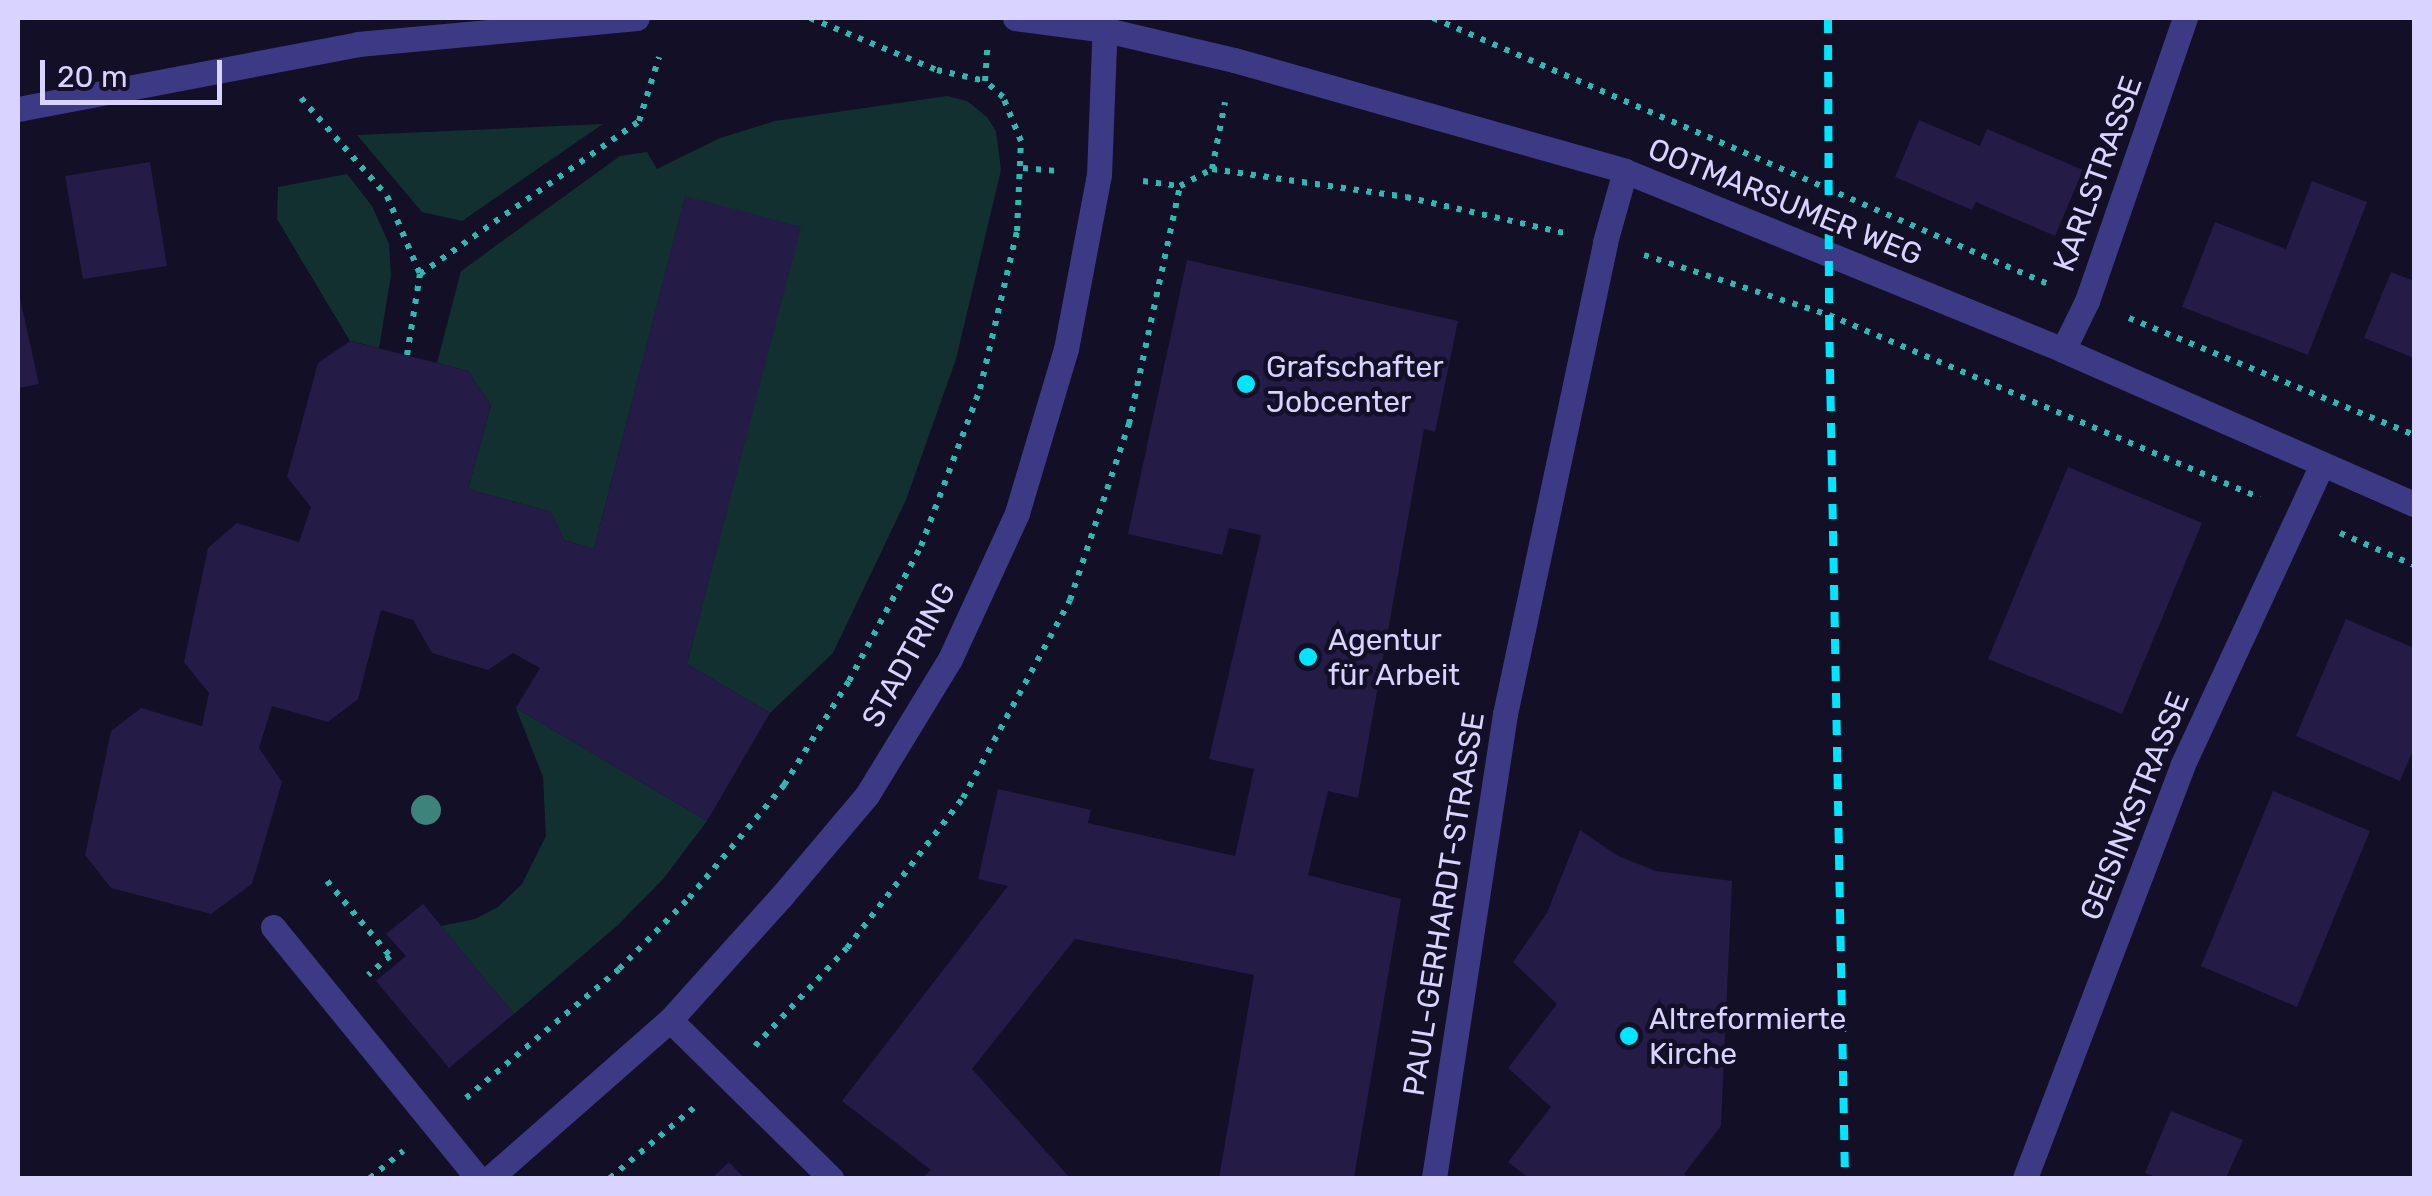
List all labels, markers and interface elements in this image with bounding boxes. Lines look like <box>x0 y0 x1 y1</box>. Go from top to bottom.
scale bar <box>45 40 228 102</box>
text: 20 m <box>57 59 128 95</box>
street label: KARLSTRASSE <box>2046 71 2150 277</box>
street label: OOTMARSUMER WEG <box>1643 131 1927 273</box>
place label: Grafschafter Jobcenter <box>1266 349 1444 420</box>
marker: Grafschafter Jobcenter <box>1235 373 1257 395</box>
street label: STADTRING <box>854 576 964 734</box>
place label: Agentur für Arbeit <box>1328 622 1461 692</box>
marker: Agentur für Arbeit <box>1297 646 1319 668</box>
street label: GEISINKSTRASSE <box>2073 687 2197 925</box>
street label: PAUL-GERHARDT-STRASSE <box>1396 710 1492 1098</box>
place label: Altreformierte Kirche <box>1649 1001 1846 1072</box>
marker: Altreformierte Kirche <box>1618 1025 1640 1047</box>

